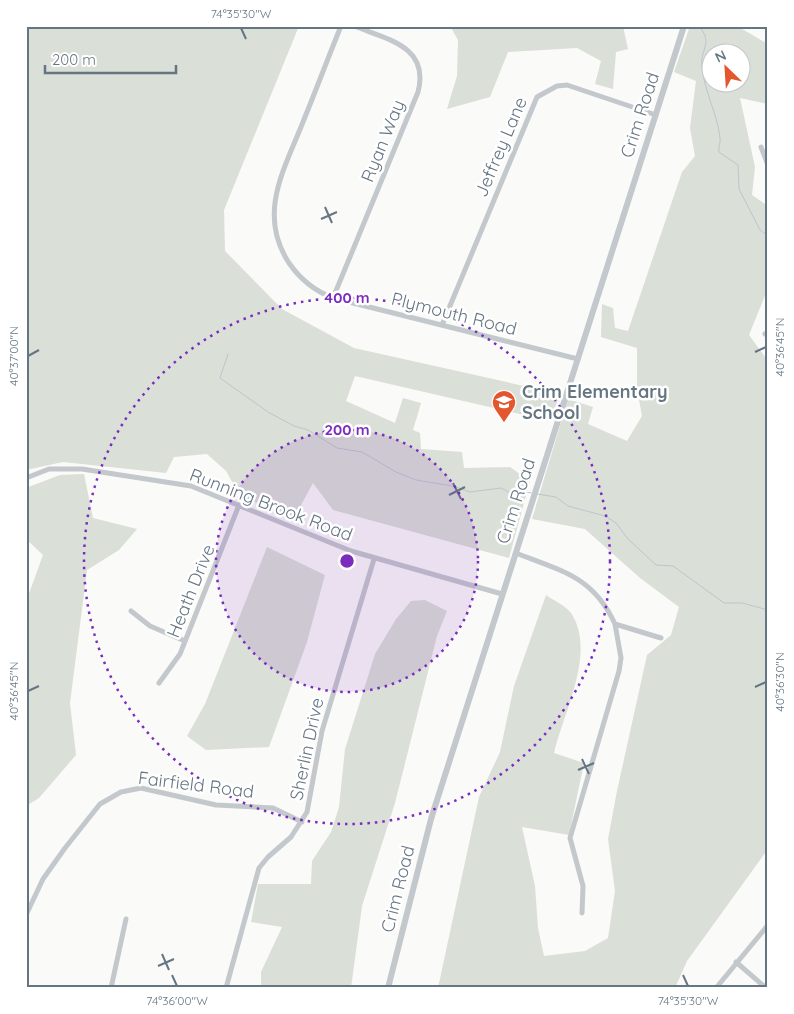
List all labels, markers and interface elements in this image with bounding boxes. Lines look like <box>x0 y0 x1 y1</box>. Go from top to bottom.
text: 74°35'30"W <box>211 6 272 21</box>
scale bar <box>45 42 176 74</box>
north arrow <box>702 42 752 92</box>
text: N <box>712 46 729 67</box>
text: 200 m <box>52 50 96 69</box>
street label: Crim Road <box>615 69 664 160</box>
street label: Jeffrey Lane <box>469 93 532 200</box>
street label: Ryan Way <box>356 96 409 185</box>
street label: Plymouth Road <box>389 287 519 340</box>
text: 400 m <box>324 288 370 307</box>
text: 40°36'45"N <box>772 318 787 376</box>
text: 40°37'00"N <box>6 326 21 386</box>
place label: Crim Elementary School <box>522 380 668 424</box>
school or university icon: Crim Elementary School <box>491 389 517 423</box>
text: 200 m <box>325 420 370 439</box>
street label: Crim Road <box>491 455 540 546</box>
street label: Running Brook Road <box>187 463 356 546</box>
street label: Heath Drive <box>161 541 220 641</box>
centre of rings <box>338 552 356 570</box>
text: 40°36'30"N <box>772 652 787 712</box>
text: 40°36'45"N <box>6 662 21 720</box>
street label: Sherlin Drive <box>284 696 329 802</box>
street label: Fairfield Road <box>137 766 255 803</box>
street label: Crim Road <box>376 843 419 935</box>
text: 74°36'00"W <box>146 993 208 1008</box>
text: 74°35'30"W <box>658 993 719 1008</box>

